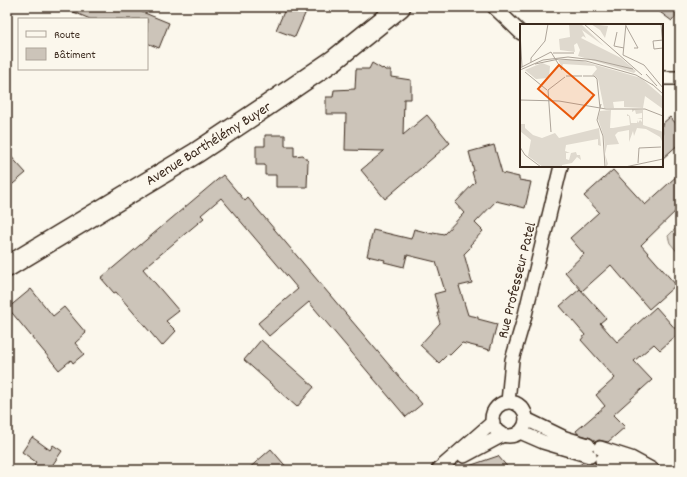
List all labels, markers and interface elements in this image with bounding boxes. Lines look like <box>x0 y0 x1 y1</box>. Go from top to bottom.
legend <box>18 18 148 70</box>
inset map <box>520 24 663 167</box>
text: Route <box>54 27 80 44</box>
text: Bâtiment <box>54 47 96 64</box>
street label: Avenue Barthélémy Buyer <box>142 97 277 192</box>
street label: Rue Professeur Patel <box>493 220 543 341</box>

